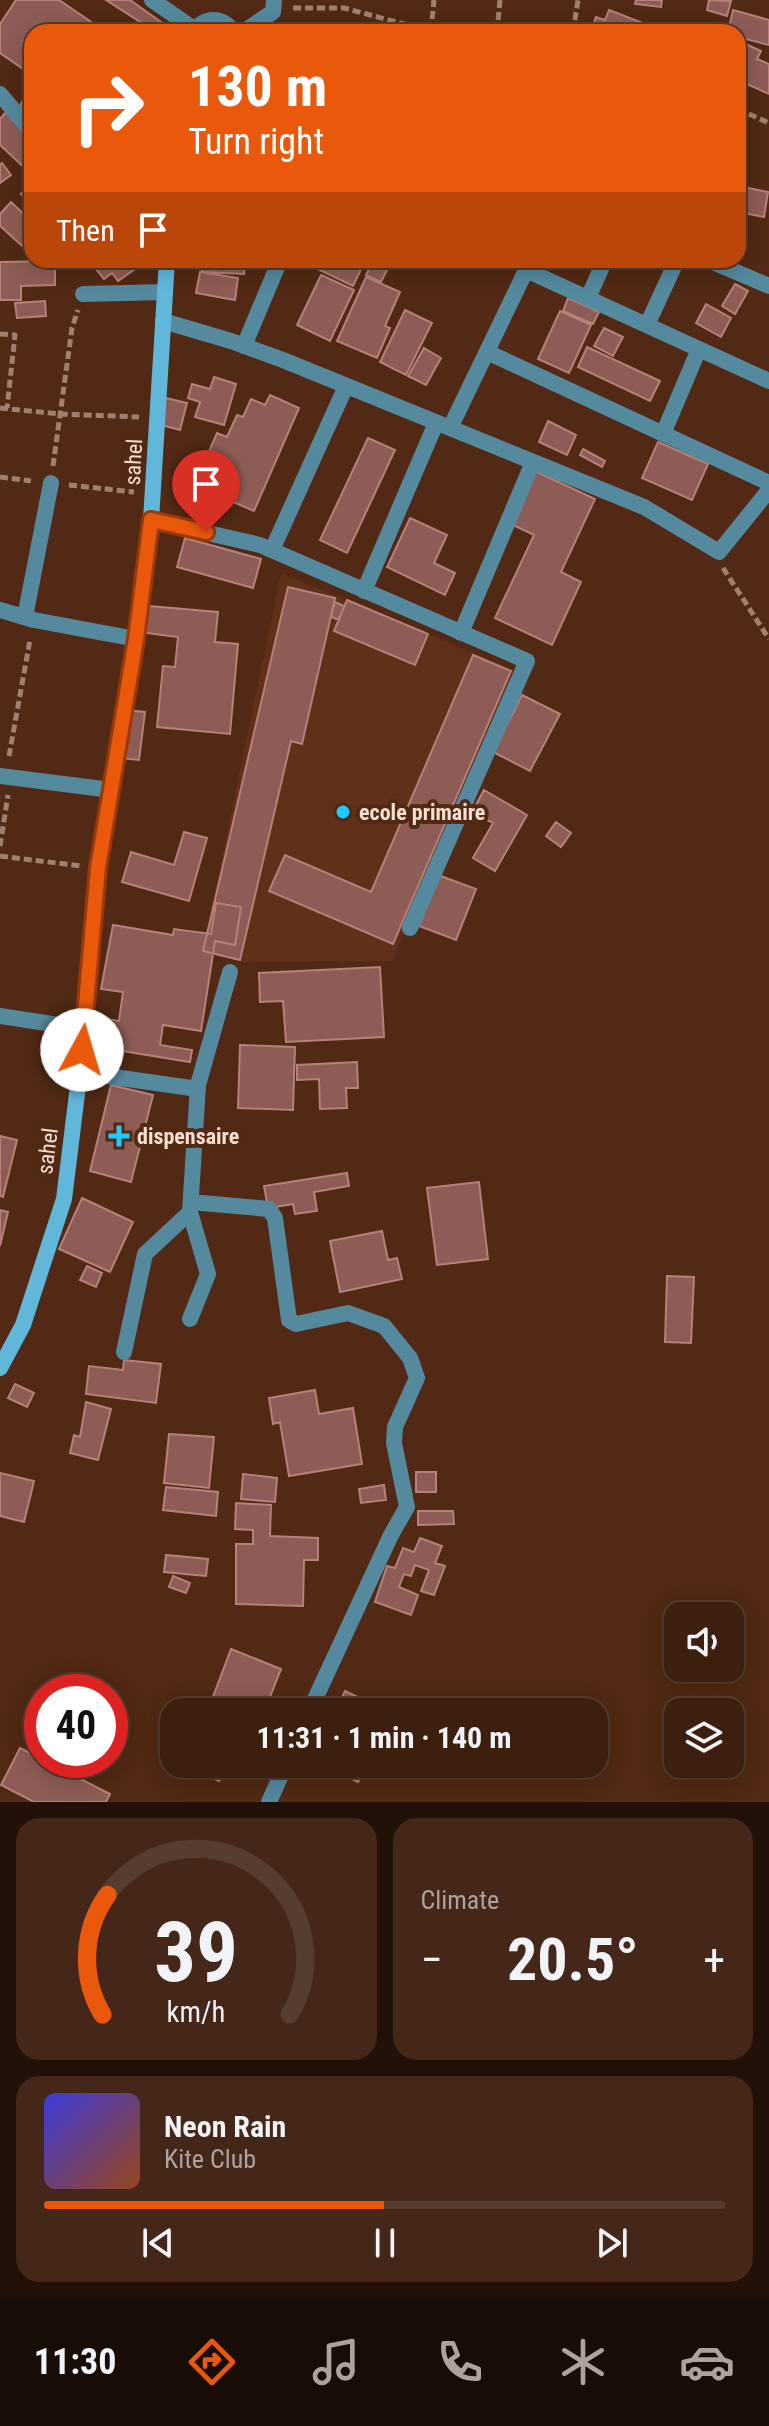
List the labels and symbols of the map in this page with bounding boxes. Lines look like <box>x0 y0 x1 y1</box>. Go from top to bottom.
street label: sahel <box>120 438 147 486</box>
pin <box>172 450 240 532</box>
place label: ecole primaire <box>359 800 485 825</box>
marker: ecole primaire <box>334 803 352 821</box>
position arrow <box>40 1008 124 1092</box>
place label: dispensaire <box>137 1124 239 1149</box>
marker: dispensaire <box>108 1125 130 1147</box>
street label: sahel <box>32 1126 63 1176</box>
speed limit sign: 40 <box>24 1674 128 1778</box>

